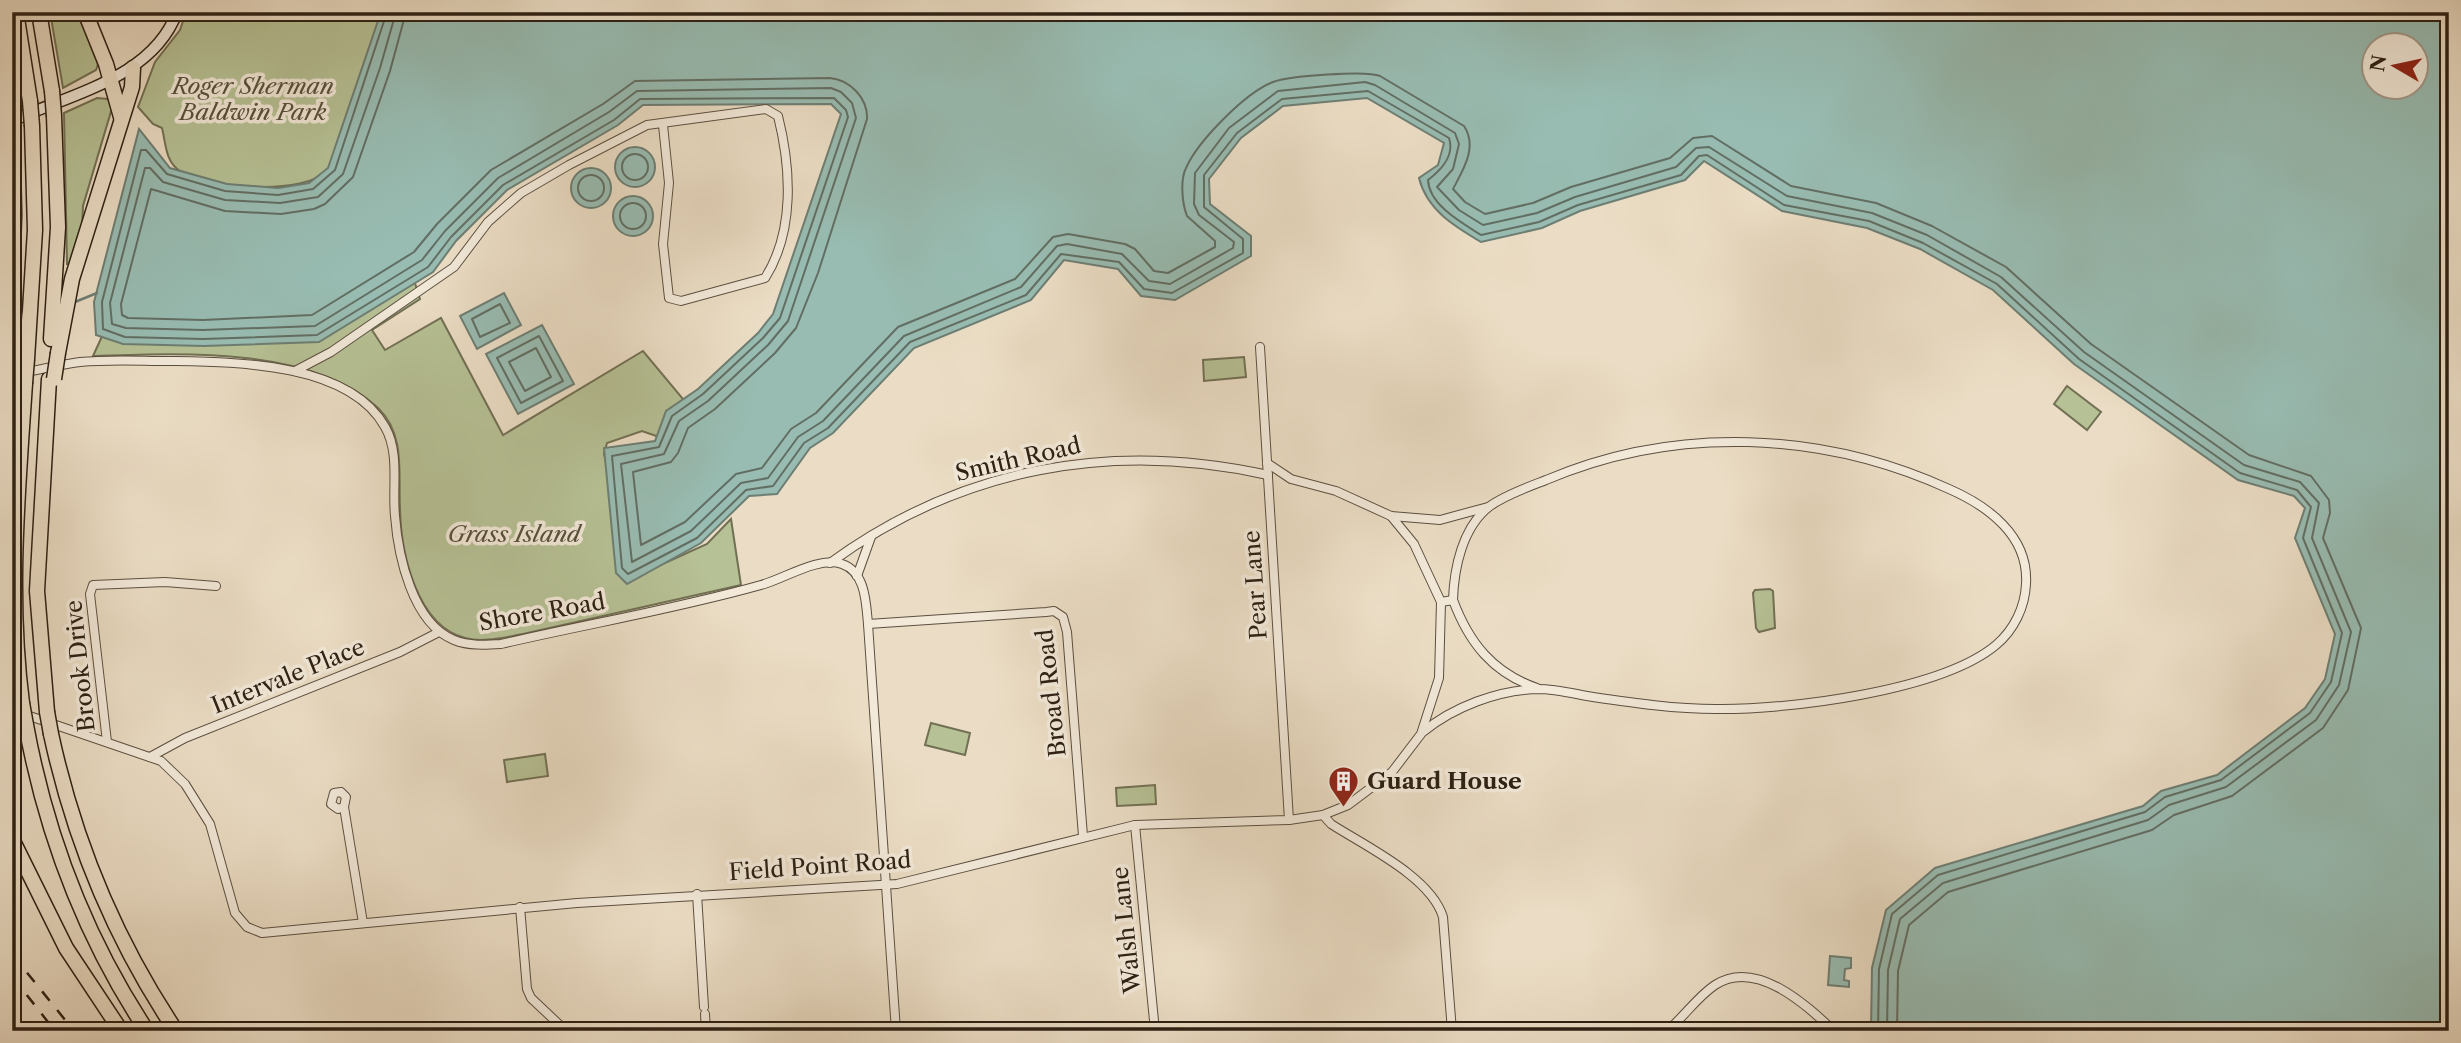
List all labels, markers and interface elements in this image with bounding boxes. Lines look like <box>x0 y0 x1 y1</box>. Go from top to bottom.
north arrow <box>2360 32 2430 102</box>
text: N <box>2366 53 2391 73</box>
park label: Roger Sherman Baldwin Park <box>170 72 334 126</box>
street label: Smith Road <box>953 431 1083 487</box>
park label: Grass Island <box>448 520 583 548</box>
street label: Pear Lane <box>1237 529 1273 641</box>
street label: Shore Road <box>477 587 607 637</box>
street label: Brook Drive <box>59 599 101 733</box>
street label: Broad Road <box>1030 628 1072 758</box>
street label: Intervale Place <box>207 633 369 719</box>
building icon: Guard House <box>1327 764 1361 808</box>
place label: Guard House <box>1367 767 1522 795</box>
street label: Field Point Road <box>728 846 912 886</box>
street label: Walsh Lane <box>1105 865 1147 996</box>

